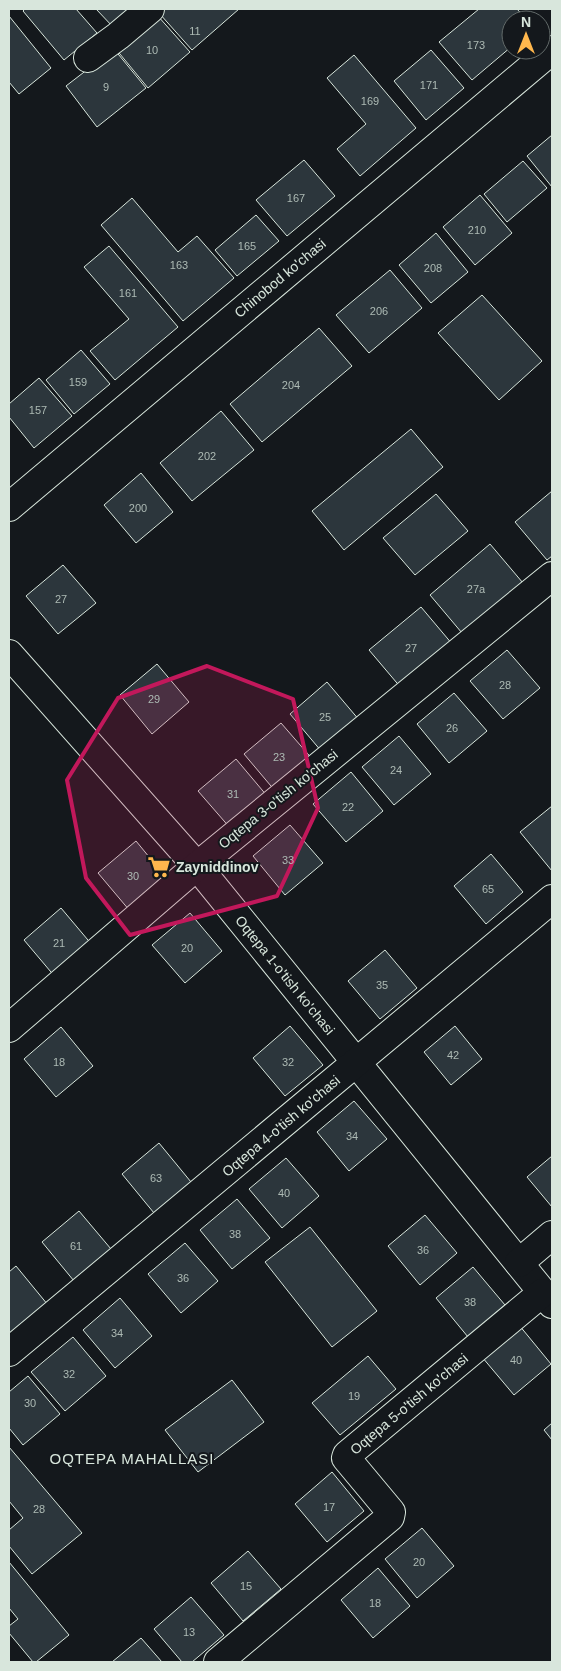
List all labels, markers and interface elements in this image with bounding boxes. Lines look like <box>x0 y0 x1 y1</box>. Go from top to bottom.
north arrow <box>501 10 551 60</box>
text: N <box>521 14 531 30</box>
house number: 11 <box>189 25 201 37</box>
house number: 173 <box>467 39 485 51</box>
house number: 10 <box>146 44 158 56</box>
house number: 171 <box>420 79 438 91</box>
house number: 9 <box>103 81 109 93</box>
house number: 169 <box>361 95 379 107</box>
house number: 167 <box>287 192 305 204</box>
house number: 210 <box>468 224 486 236</box>
street label: Chinobod ko'chasi <box>231 235 329 321</box>
house number: 165 <box>238 240 256 252</box>
house number: 163 <box>170 259 188 271</box>
house number: 208 <box>424 262 442 274</box>
house number: 161 <box>119 287 137 299</box>
house number: 206 <box>370 305 388 317</box>
house number: 159 <box>69 376 87 388</box>
house number: 204 <box>282 379 300 391</box>
house number: 157 <box>29 404 47 416</box>
house number: 202 <box>198 450 216 462</box>
house number: 200 <box>129 502 147 514</box>
house number: 27a <box>467 583 486 595</box>
house number: 27 <box>55 593 67 605</box>
house number: 27 <box>405 642 417 654</box>
house number: 28 <box>499 679 511 691</box>
house number: 29 <box>148 693 160 705</box>
house number: 25 <box>319 711 331 723</box>
house number: 26 <box>446 722 458 734</box>
street label: Oqtepa 3-o'tish ko'chasi <box>215 746 341 852</box>
house number: 23 <box>273 751 285 763</box>
house number: 24 <box>390 764 402 776</box>
house number: 31 <box>227 788 239 800</box>
house number: 22 <box>342 801 354 813</box>
supermarket icon: Zayniddinov <box>146 854 172 880</box>
house number: 33 <box>282 854 294 866</box>
place label: Zayniddinov <box>176 859 259 875</box>
house number: 30 <box>127 870 139 882</box>
house number: 65 <box>482 883 494 895</box>
street label: Oqtepa 1-o'tish ko'chasi <box>232 912 338 1038</box>
house number: 21 <box>53 937 65 949</box>
house number: 20 <box>181 942 193 954</box>
house number: 35 <box>376 979 388 991</box>
house number: 42 <box>447 1049 459 1061</box>
house number: 18 <box>53 1056 65 1068</box>
house number: 32 <box>282 1056 294 1068</box>
street label: Oqtepa 4-o'tish ko'chasi <box>219 1072 343 1180</box>
house number: 34 <box>346 1130 358 1142</box>
house number: 63 <box>150 1172 162 1184</box>
house number: 40 <box>278 1187 290 1199</box>
house number: 38 <box>229 1228 241 1240</box>
house number: 61 <box>70 1240 82 1252</box>
house number: 36 <box>417 1244 429 1256</box>
house number: 36 <box>177 1272 189 1284</box>
house number: 38 <box>464 1296 476 1308</box>
house number: 34 <box>111 1327 123 1339</box>
street label: Oqtepa 5-o'tish ko'chasi <box>347 1350 471 1458</box>
house number: 40 <box>510 1354 522 1366</box>
house number: 32 <box>63 1368 75 1380</box>
house number: 19 <box>348 1390 360 1402</box>
house number: 30 <box>24 1397 36 1409</box>
district label: OQTEPA MAHALLASI <box>50 1450 214 1467</box>
house number: 17 <box>323 1501 335 1513</box>
house number: 28 <box>33 1503 45 1515</box>
house number: 20 <box>413 1556 425 1568</box>
house number: 15 <box>240 1580 252 1592</box>
house number: 18 <box>369 1597 381 1609</box>
house number: 13 <box>183 1626 195 1638</box>

